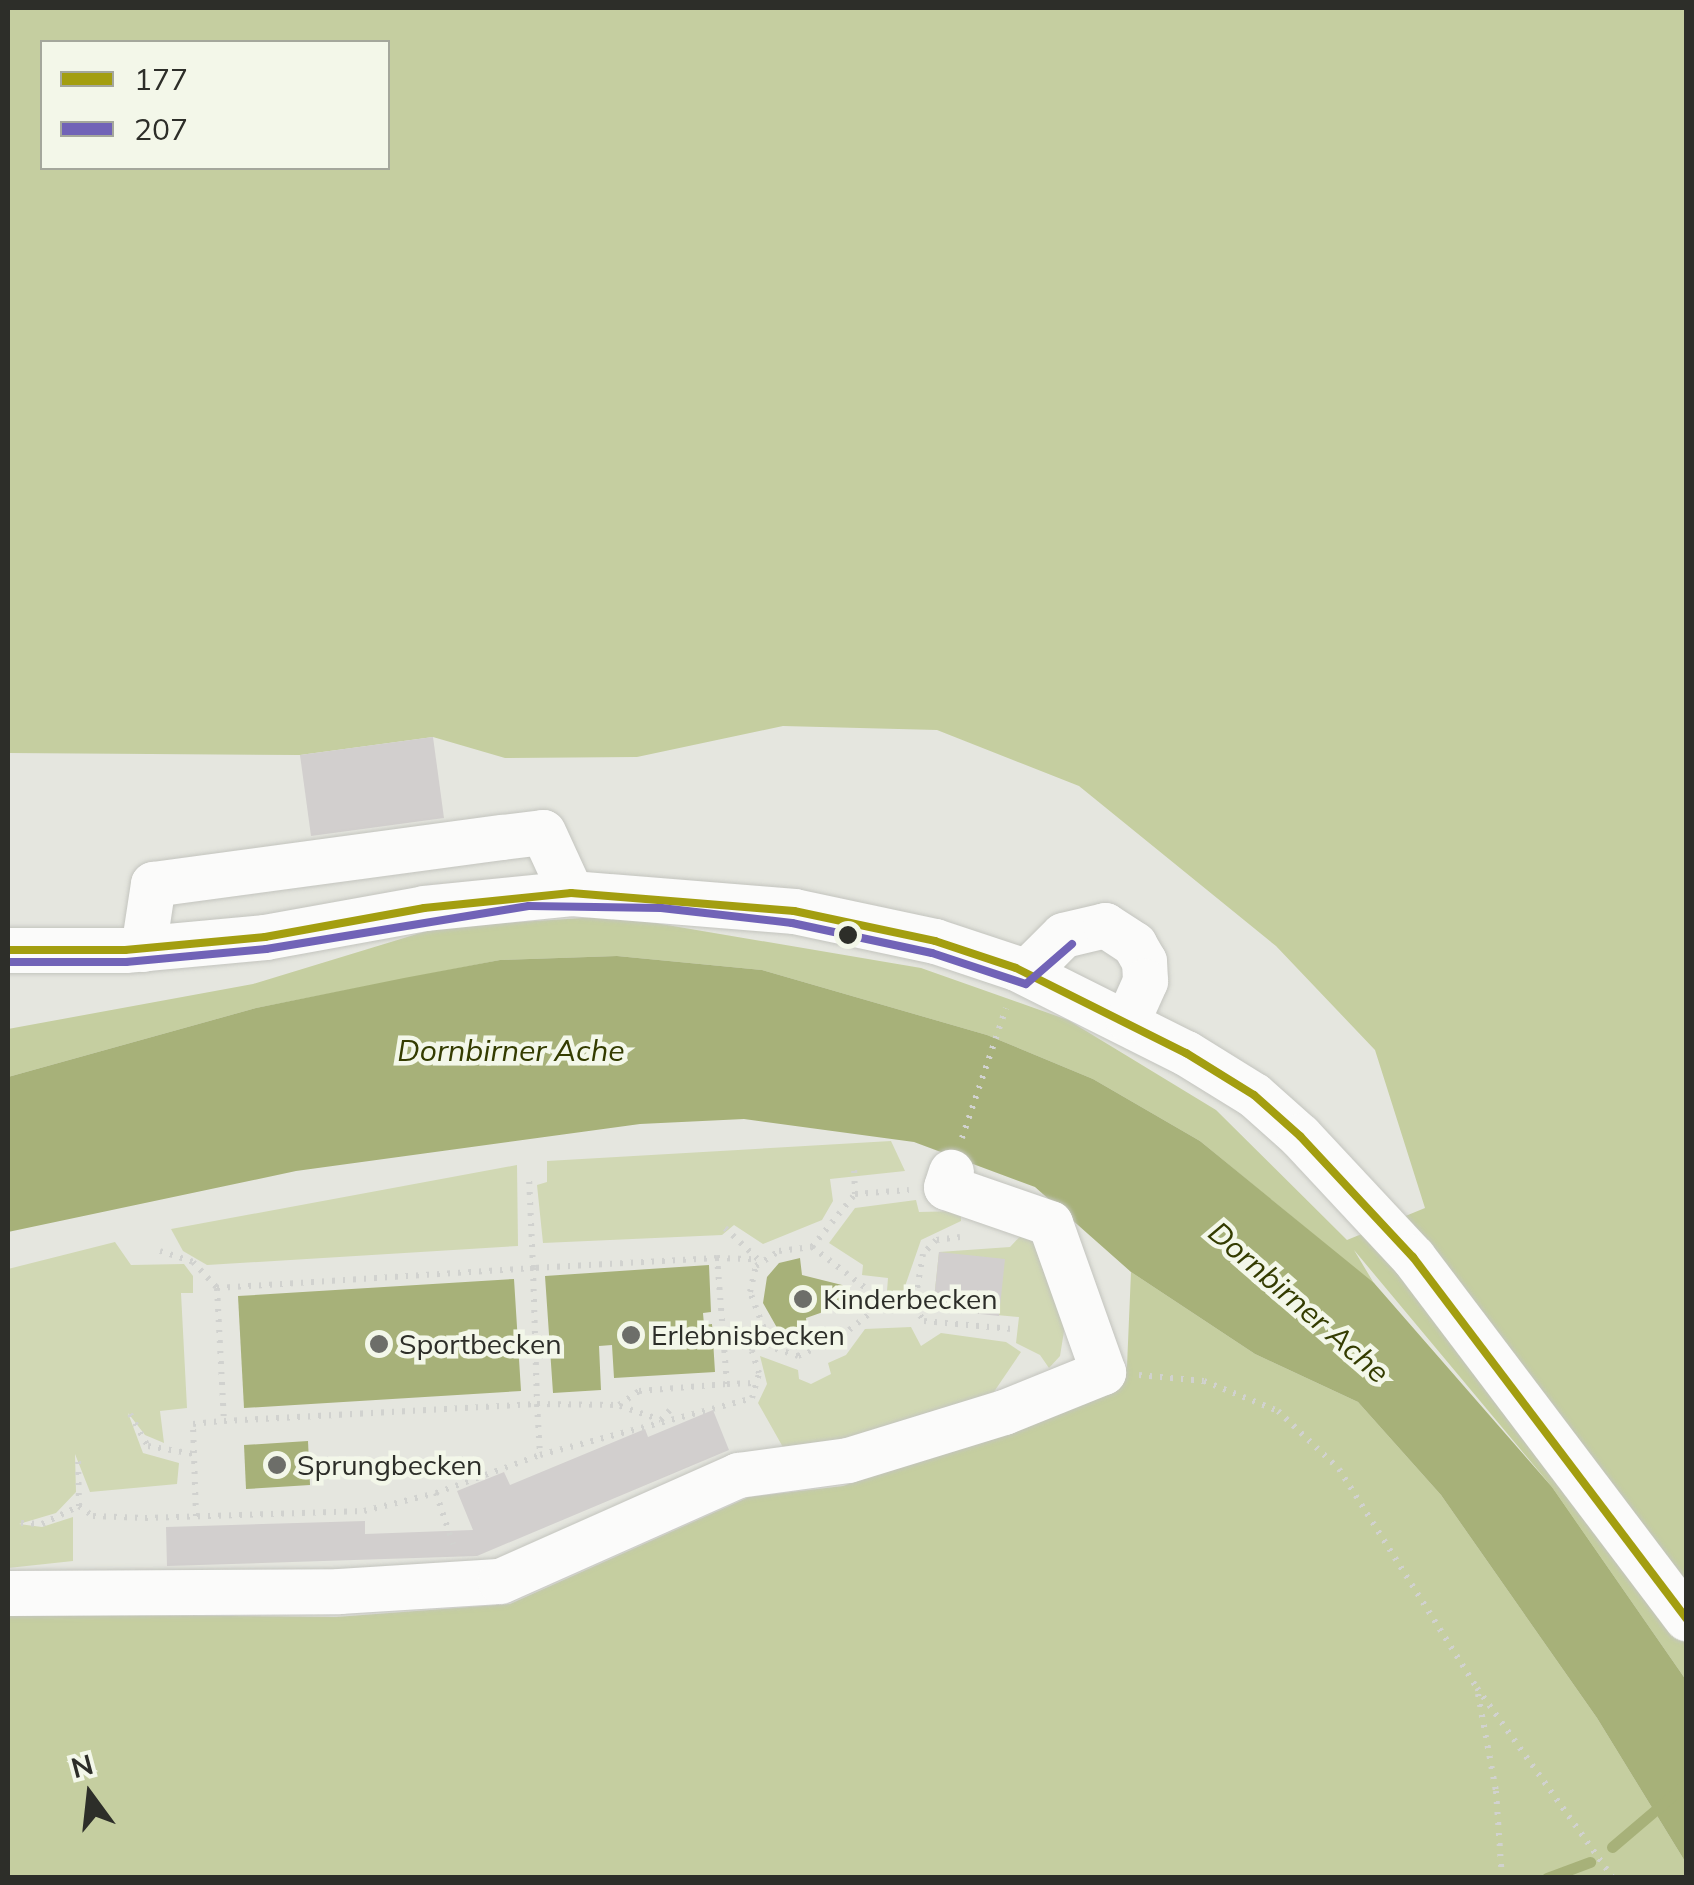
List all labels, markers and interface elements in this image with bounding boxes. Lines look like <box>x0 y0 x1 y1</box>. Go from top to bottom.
legend <box>40 40 390 170</box>
text: 177 <box>134 60 188 98</box>
text: 207 <box>134 110 188 148</box>
unlabelled marker <box>838 925 858 945</box>
water label: Dornbirner Ache <box>397 1032 625 1068</box>
water label: Dornbirner Ache <box>1201 1214 1397 1390</box>
place label: Kinderbecken <box>823 1282 998 1316</box>
marker: Kinderbecken <box>792 1288 814 1310</box>
place label: Erlebnisbecken <box>651 1318 845 1352</box>
marker: Erlebnisbecken <box>620 1324 642 1346</box>
place label: Sportbecken <box>399 1327 562 1361</box>
marker: Sportbecken <box>368 1333 390 1355</box>
place label: Sprungbecken <box>297 1448 482 1482</box>
marker: Sprungbecken <box>266 1454 288 1476</box>
north arrow <box>40 1745 140 1845</box>
text: N <box>67 1746 97 1785</box>

